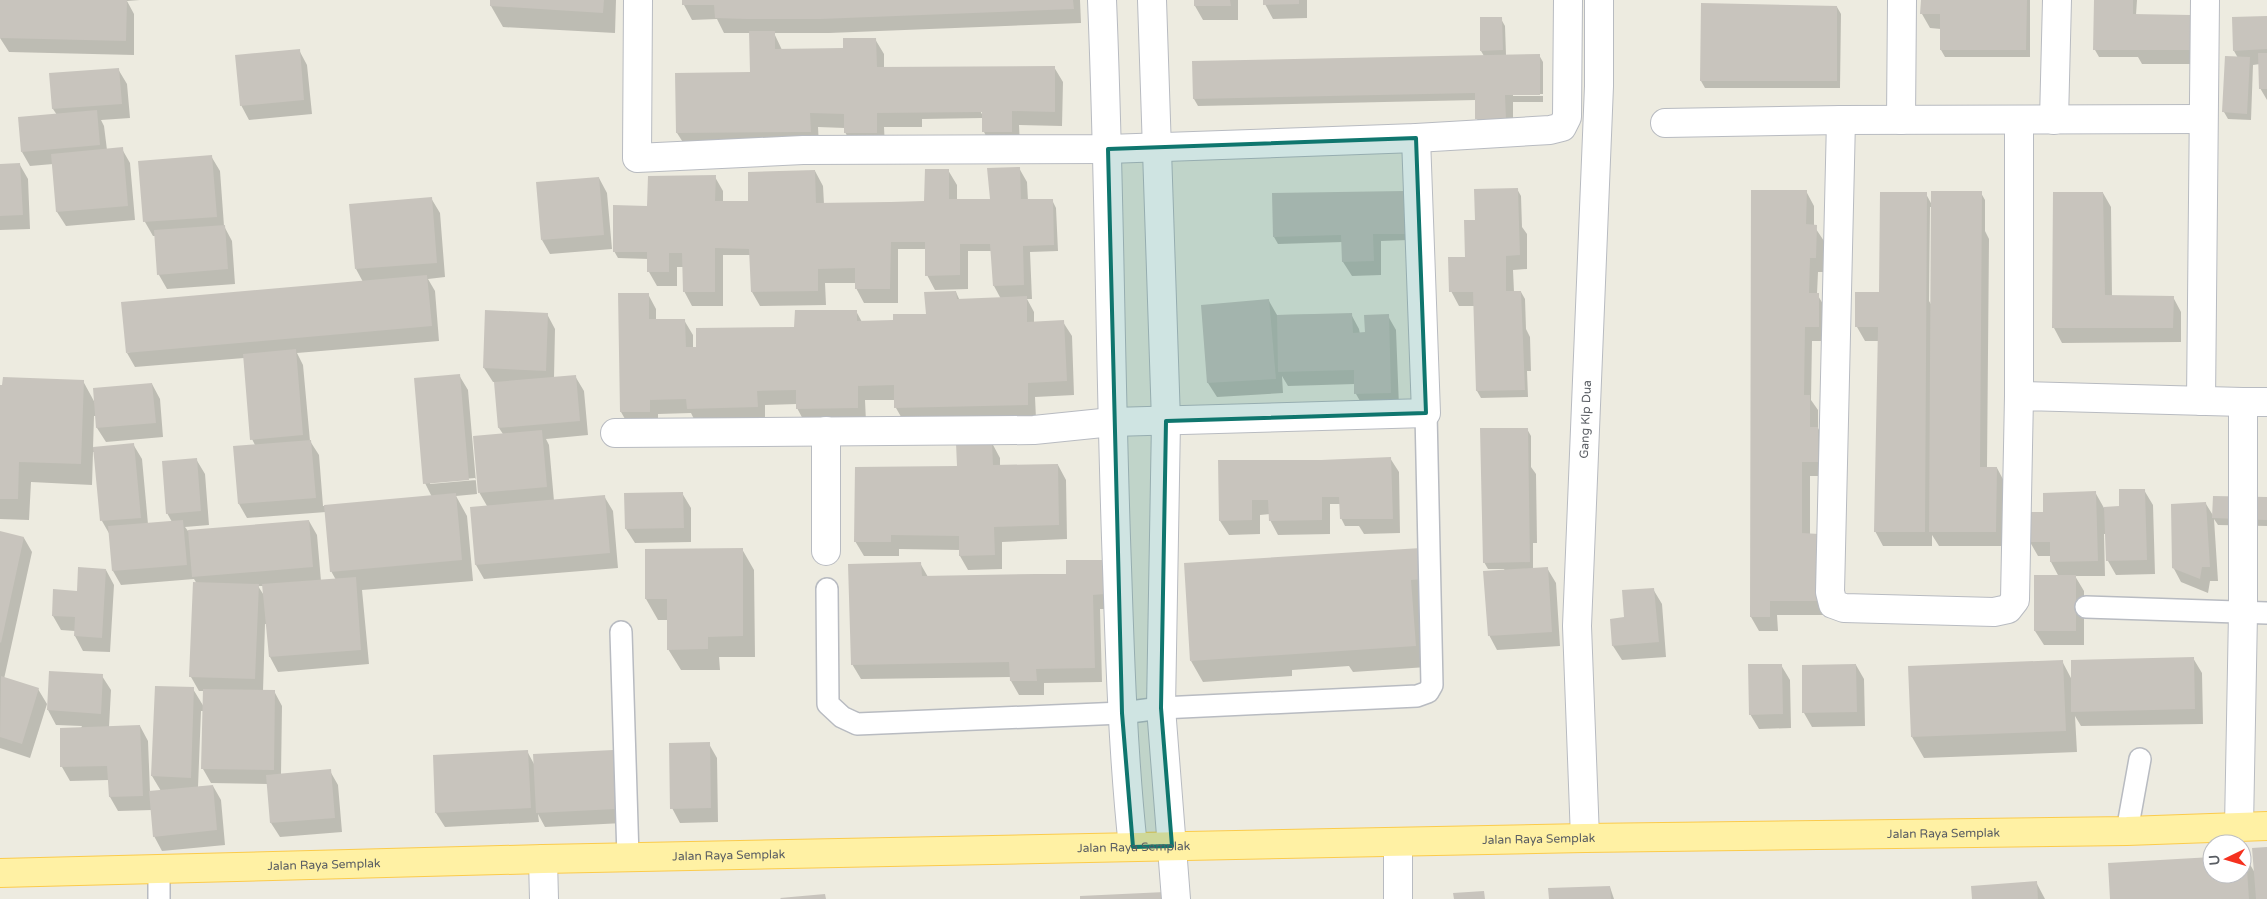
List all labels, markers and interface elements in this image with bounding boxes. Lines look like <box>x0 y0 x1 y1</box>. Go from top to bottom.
street label: Gang Klp Dua <box>1577 380 1594 459</box>
street label: Jalan Raya Semplak <box>1887 826 2001 841</box>
street label: Jalan Raya Semplak <box>1482 831 1596 847</box>
north arrow <box>2202 834 2252 884</box>
street label: Jalan Raya Semplak <box>1077 839 1191 855</box>
street label: Jalan Raya Semplak <box>672 847 786 863</box>
text: U <box>2206 854 2223 866</box>
street label: Jalan Raya Semplak <box>267 856 381 873</box>

